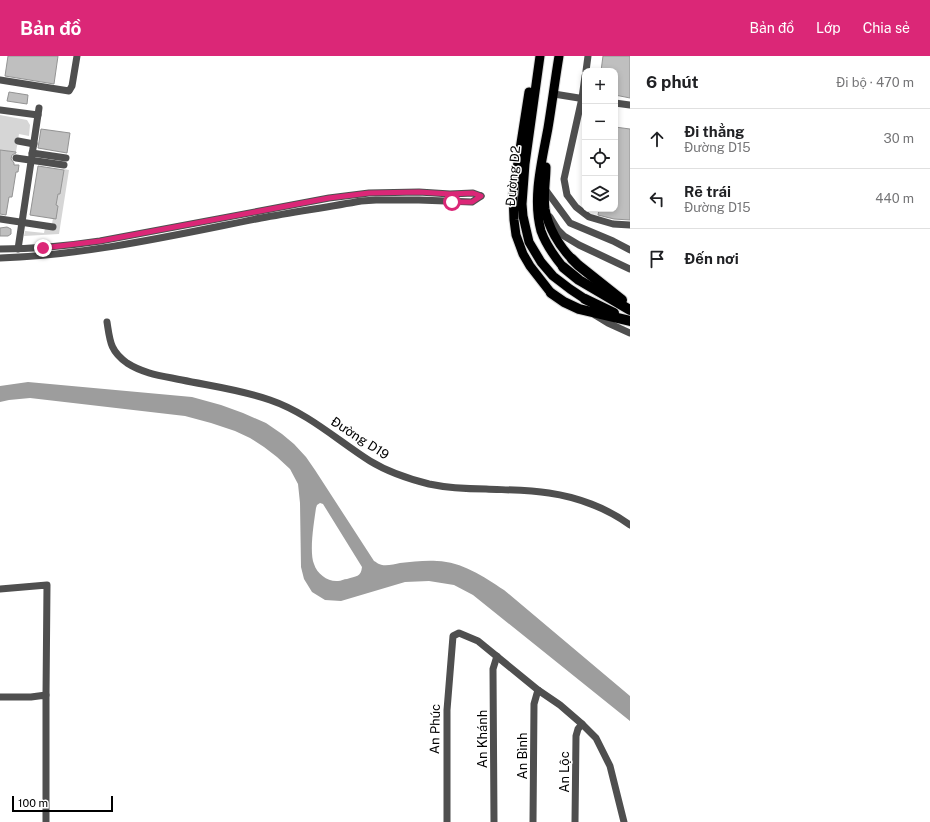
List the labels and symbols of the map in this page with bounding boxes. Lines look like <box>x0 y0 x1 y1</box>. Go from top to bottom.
street label: Đường D2 <box>503 145 523 207</box>
route start <box>443 193 461 211</box>
route end <box>34 239 52 257</box>
street label: Đường D19 <box>328 414 392 462</box>
street label: An Phúc <box>427 704 443 754</box>
street label: An Khánh <box>475 710 490 768</box>
street label: An Bình <box>515 733 530 779</box>
street label: An Lộc <box>557 751 572 793</box>
scale bar <box>12 794 113 813</box>

